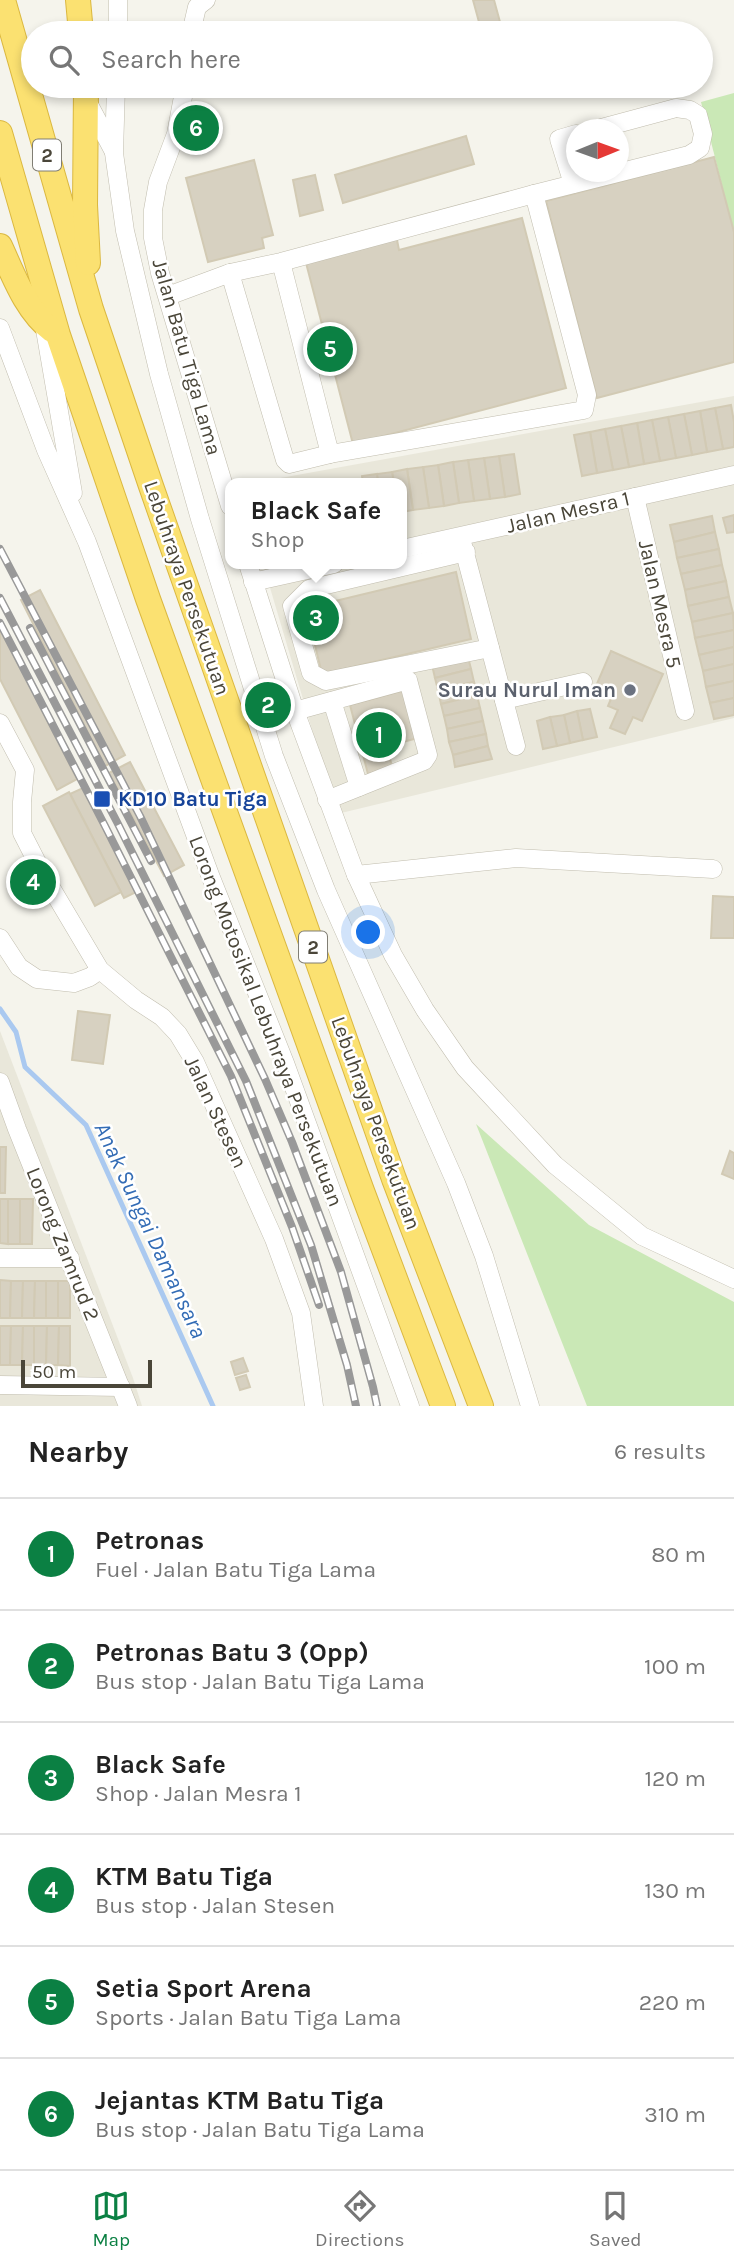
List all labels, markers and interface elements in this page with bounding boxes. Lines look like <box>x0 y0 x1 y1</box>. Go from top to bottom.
search box <box>21 21 713 98</box>
icon: search <box>45 41 83 79</box>
text: Search here <box>101 44 241 75</box>
pin: 6 <box>173 102 219 154</box>
north arrow <box>566 119 629 182</box>
road number: 2 <box>33 140 61 170</box>
street label: Jalan Batu Tiga Lama <box>147 256 227 458</box>
pin: 5 <box>307 323 353 375</box>
street label: Lebuhraya Persekutuan <box>139 478 235 698</box>
popup <box>225 478 407 569</box>
street label: Jalan Mesra 1 <box>504 486 632 538</box>
text: Black Safe <box>251 495 381 526</box>
text: Shop <box>251 526 304 553</box>
street label: Jalan Mesra 5 <box>634 538 686 670</box>
pin: 3 <box>293 592 339 644</box>
place label: Surau Nurul Iman <box>437 678 616 702</box>
pin: 2 <box>245 679 291 731</box>
marker: Surau Nurul Iman <box>622 682 638 698</box>
pin: 1 <box>356 709 402 761</box>
place label: KD10 Batu Tiga <box>118 787 267 811</box>
marker: KD10 Batu Tiga <box>92 789 112 809</box>
street label: Lorong Motosikal Lebuhraya Persekutuan <box>184 832 348 1210</box>
pin: 4 <box>10 856 56 908</box>
your location <box>351 915 385 949</box>
road number: 2 <box>299 931 327 962</box>
street label: Lebuhraya Persekutuan <box>326 1013 426 1233</box>
street label: Jalan Stesen <box>180 1052 252 1172</box>
water label: Anak Sungai Damansara <box>89 1118 212 1342</box>
street label: Lorong Zamrud 2 <box>21 1164 105 1324</box>
scale bar <box>21 1357 152 1389</box>
text: 50 m <box>32 1361 76 1383</box>
text: Nearby <box>28 1434 128 1470</box>
text: 6 results <box>614 1438 706 1465</box>
text: Petronas <box>95 1525 204 1556</box>
text: 1 <box>47 1541 55 1568</box>
text: 80 m <box>651 1541 706 1568</box>
text: Fuel · Jalan Batu Tiga Lama <box>95 1556 376 1583</box>
text: Petronas Batu 3 (Opp) <box>95 1637 369 1668</box>
text: 2 <box>44 1653 58 1680</box>
text: 100 m <box>644 1653 706 1680</box>
text: Bus stop · Jalan Batu Tiga Lama <box>95 1668 425 1695</box>
text: Black Safe <box>95 1749 226 1780</box>
text: 3 <box>44 1765 58 1792</box>
text: 120 m <box>644 1765 706 1792</box>
text: Shop · Jalan Mesra 1 <box>95 1780 302 1807</box>
text: KTM Batu Tiga <box>95 1861 273 1892</box>
text: 4 <box>44 1877 58 1904</box>
text: 130 m <box>644 1877 706 1904</box>
text: Bus stop · Jalan Stesen <box>95 1892 335 1919</box>
text: Setia Sport Arena <box>95 1973 312 2004</box>
text: 5 <box>44 1989 58 2016</box>
text: 220 m <box>639 1989 706 2016</box>
text: Sports · Jalan Batu Tiga Lama <box>95 2004 401 2031</box>
text: Jejantas KTM Batu Tiga <box>95 2085 384 2116</box>
text: 6 <box>44 2101 58 2128</box>
text: 310 m <box>644 2101 706 2128</box>
text: Bus stop · Jalan Batu Tiga Lama <box>95 2116 425 2143</box>
tab: Map <box>92 2187 130 2251</box>
tab: Directions <box>315 2187 404 2251</box>
tab: Saved <box>589 2187 642 2251</box>

